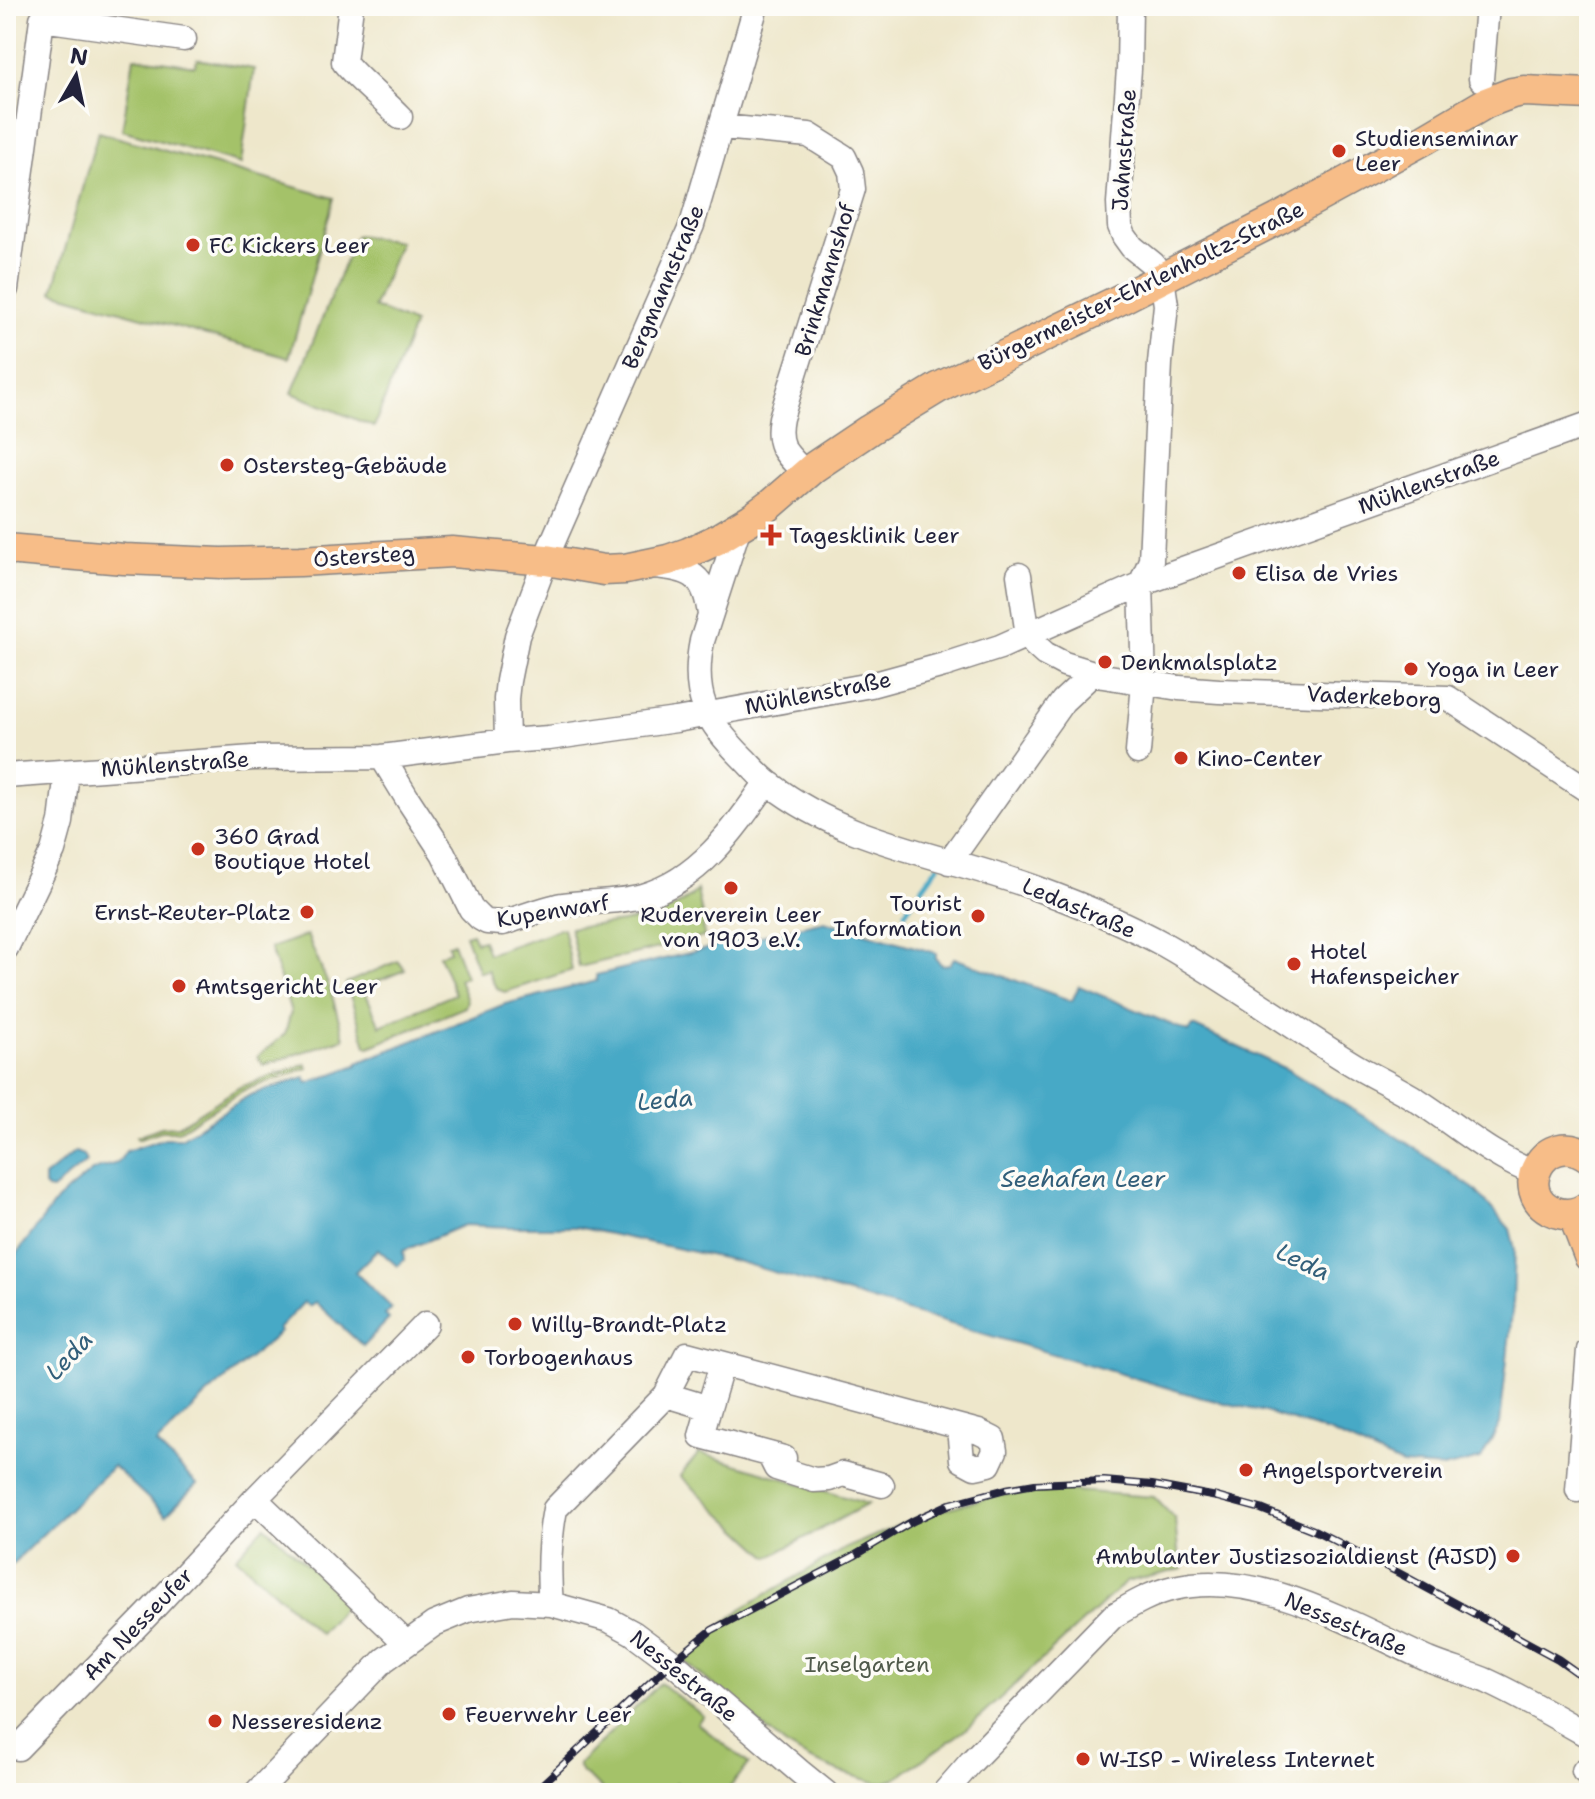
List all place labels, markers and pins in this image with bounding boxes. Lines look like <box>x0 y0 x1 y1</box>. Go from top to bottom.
place label: Studienseminar Leer <box>1355 124 1519 178</box>
marker: Studienseminar Leer <box>1330 142 1348 160</box>
place label: FC Kickers Leer <box>209 231 370 260</box>
marker: FC Kickers Leer <box>184 236 202 254</box>
place label: Ostersteg-Gebäude <box>243 451 447 480</box>
marker: Ostersteg-Gebäude <box>218 456 236 474</box>
place label: Tagesklinik Leer <box>789 521 960 550</box>
marker: Tagesklinik Leer <box>760 524 782 546</box>
place label: Elisa de Vries <box>1255 559 1399 588</box>
marker: Elisa de Vries <box>1230 564 1248 582</box>
place label: Denkmalsplatz <box>1121 648 1278 677</box>
marker: Denkmalsplatz <box>1096 653 1114 671</box>
place label: Yoga in Leer <box>1427 655 1559 684</box>
marker: Yoga in Leer <box>1402 660 1420 678</box>
place label: Kino-Center <box>1197 744 1323 773</box>
marker: Kino-Center <box>1172 749 1190 767</box>
place label: 360 Grad Boutique Hotel <box>214 822 371 876</box>
marker: 360 Grad Boutique Hotel <box>189 840 207 858</box>
marker: Ruderverein Leer von 1903 e.V. <box>722 879 740 897</box>
place label: Tourist Information <box>833 889 962 943</box>
place label: Ernst-Reuter-Platz <box>94 898 291 927</box>
place label: Ruderverein Leer von 1903 e.V. <box>640 900 822 954</box>
marker: Ernst-Reuter-Platz <box>298 903 316 921</box>
marker: Tourist Information <box>969 907 987 925</box>
place label: Hotel Hafenspeicher <box>1310 937 1460 991</box>
marker: Hotel Hafenspeicher <box>1285 955 1303 973</box>
place label: Amtsgericht Leer <box>195 972 378 1001</box>
marker: Amtsgericht Leer <box>170 977 188 995</box>
place label: Willy-Brandt-Platz <box>531 1310 727 1339</box>
marker: Willy-Brandt-Platz <box>506 1315 524 1333</box>
place label: Torbogenhaus <box>484 1343 633 1372</box>
marker: Torbogenhaus <box>459 1348 477 1366</box>
place label: Angelsportverein <box>1262 1456 1443 1485</box>
marker: Angelsportverein <box>1237 1461 1255 1479</box>
place label: Ambulanter Justizsozialdienst (AJSD) <box>1095 1542 1497 1571</box>
marker: Ambulanter Justizsozialdienst (AJSD) <box>1504 1547 1522 1565</box>
place label: Feuerwehr Leer <box>465 1700 632 1729</box>
marker: Feuerwehr Leer <box>440 1705 458 1723</box>
place label: Nesseresidenz <box>231 1707 383 1736</box>
marker: Nesseresidenz <box>206 1712 224 1730</box>
place label: W-ISP - Wireless Internet <box>1099 1745 1375 1774</box>
marker: W-ISP - Wireless Internet <box>1074 1750 1092 1768</box>

